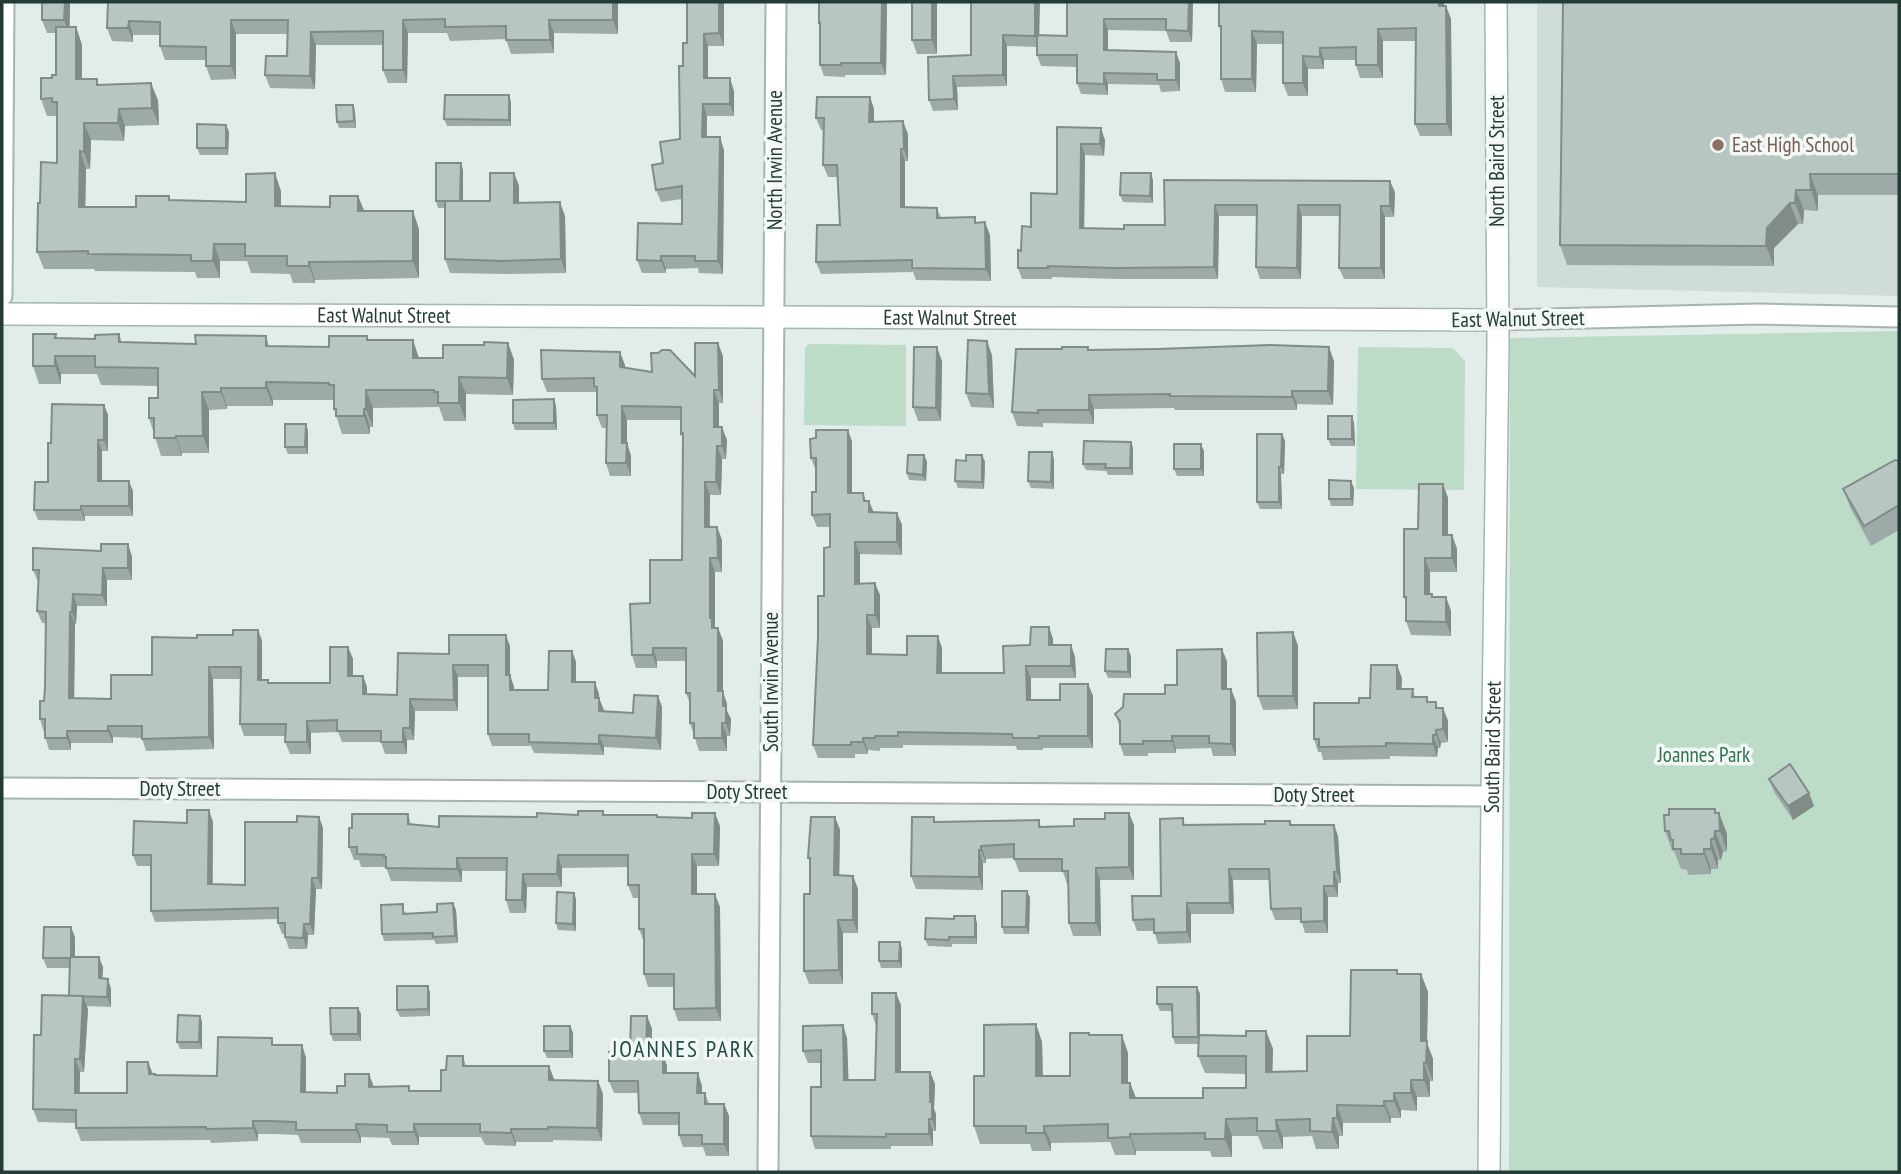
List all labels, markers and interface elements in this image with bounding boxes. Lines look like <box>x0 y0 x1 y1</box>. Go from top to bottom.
street label: North Irwin Avenue <box>761 90 788 230</box>
street label: North Baird Street <box>1483 95 1510 227</box>
place label: East High School <box>1732 131 1854 158</box>
marker: East High School <box>1710 137 1726 153</box>
street label: East Walnut Street <box>317 301 451 329</box>
street label: East Walnut Street <box>883 304 1017 331</box>
street label: East Walnut Street <box>1451 304 1585 333</box>
street label: South Irwin Avenue <box>757 612 784 752</box>
street label: South Baird Street <box>1478 680 1507 813</box>
park label: Joannes Park <box>1657 741 1750 768</box>
street label: Doty Street <box>140 775 221 802</box>
street label: Doty Street <box>707 778 788 805</box>
street label: Doty Street <box>1274 781 1355 808</box>
district label: JOANNES PARK <box>611 1034 756 1063</box>

